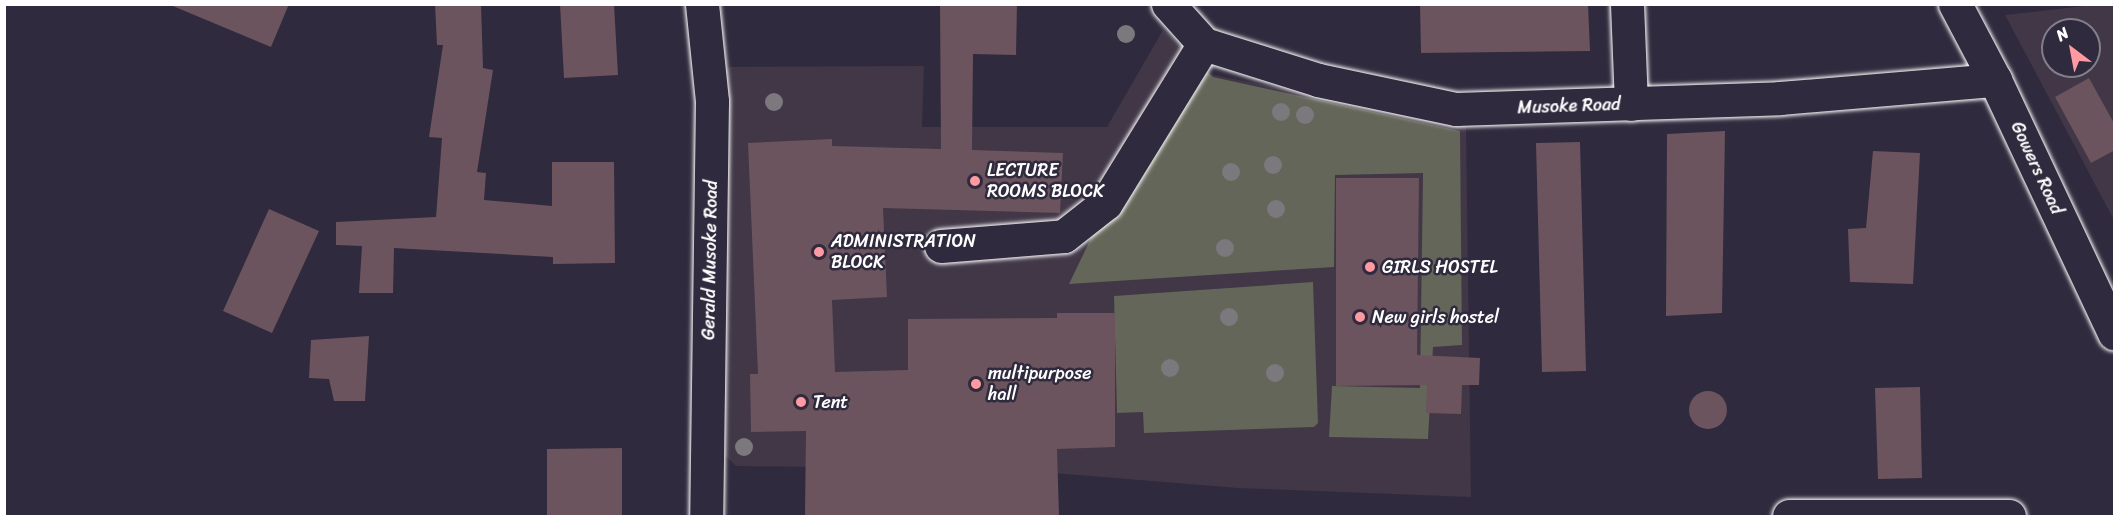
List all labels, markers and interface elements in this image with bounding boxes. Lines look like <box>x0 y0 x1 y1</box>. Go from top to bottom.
north arrow <box>2041 18 2101 78</box>
text: N <box>2050 19 2075 49</box>
street label: Musoke Road <box>1517 93 1621 119</box>
street label: Gowers Road <box>2006 118 2068 218</box>
place label: LECTURE ROOMS BLOCK <box>987 160 1104 202</box>
marker: LECTURE ROOMS BLOCK <box>968 174 982 188</box>
street label: Gerald Musoke Road <box>698 180 722 340</box>
place label: ADMINISTRATION BLOCK <box>831 231 976 274</box>
marker: ADMINISTRATION BLOCK <box>812 245 826 259</box>
place label: GIRLS HOSTEL <box>1382 256 1499 278</box>
marker: GIRLS HOSTEL <box>1363 260 1377 274</box>
place label: New girls hostel <box>1372 306 1499 328</box>
marker: New girls hostel <box>1353 310 1367 324</box>
place label: multipurpose hall <box>988 363 1092 406</box>
marker: multipurpose hall <box>969 377 983 391</box>
place label: Tent <box>813 391 848 413</box>
marker: Tent <box>794 395 808 409</box>

